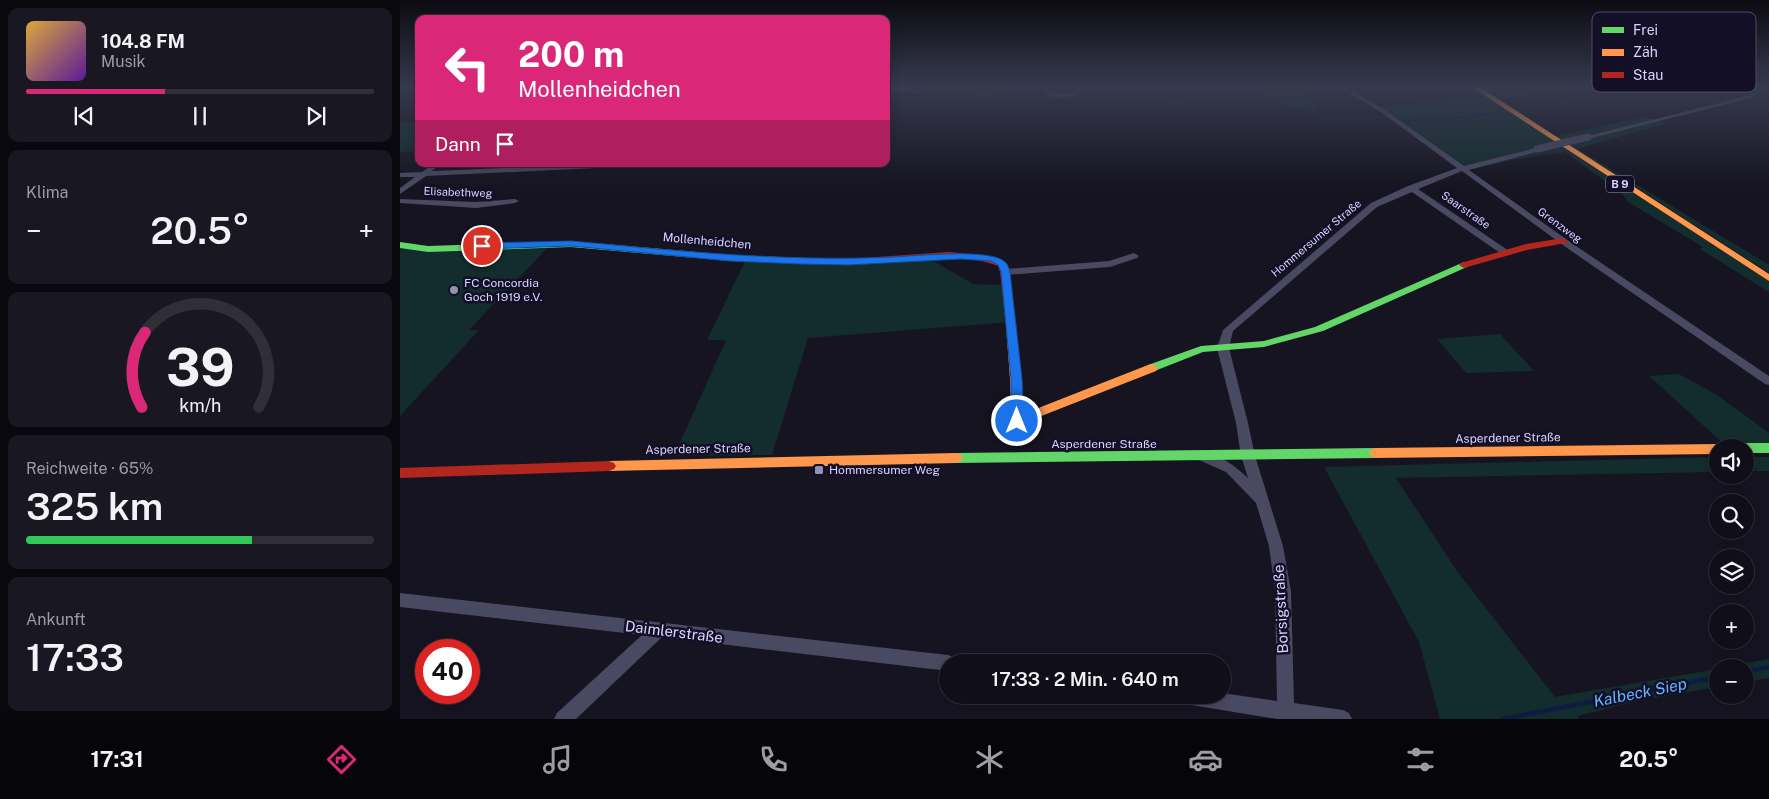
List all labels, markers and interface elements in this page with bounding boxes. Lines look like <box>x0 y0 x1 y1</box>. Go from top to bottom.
legend <box>1592 12 1756 92</box>
text: Frei <box>1633 22 1658 38</box>
text: 104.8 FM <box>101 30 185 52</box>
text: 200 m <box>518 34 624 75</box>
icon: left <box>435 35 500 100</box>
text: Zäh <box>1633 44 1658 60</box>
text: Musik <box>101 52 146 71</box>
text: Stau <box>1633 67 1663 83</box>
text: Mollenheidchen <box>518 76 681 102</box>
icon: previous <box>70 102 98 130</box>
icon: pause <box>186 102 214 130</box>
icon: next <box>302 102 330 130</box>
icon: arrive <box>491 130 519 158</box>
text: Dann <box>435 133 481 155</box>
road number: B 9 <box>1606 175 1634 192</box>
text: Klima <box>26 183 68 202</box>
street label: Elisabethweg <box>423 185 493 199</box>
street label: Saarstraße <box>1439 189 1493 231</box>
street label: Hommersumer Straße <box>1269 197 1363 279</box>
street label: Grenzweg <box>1536 205 1584 245</box>
text: 20.5° <box>150 208 250 253</box>
text: − <box>26 214 42 247</box>
text: + <box>358 214 374 247</box>
pin <box>461 225 503 267</box>
street label: Mollenheidchen <box>662 230 752 252</box>
icon: arrive <box>468 232 496 260</box>
place label: FC Concordia Goch 1919 e.V. <box>464 276 543 304</box>
marker: FC Concordia Goch 1919 e.V. <box>448 284 460 296</box>
text: 39 <box>166 337 234 398</box>
position arrow <box>990 394 1042 446</box>
text: km/h <box>179 395 221 416</box>
street label: Asperdener Straße <box>1455 430 1561 446</box>
street label: Asperdener Straße <box>1051 437 1157 451</box>
map controls <box>1709 439 1754 704</box>
button: sound <box>1709 439 1754 484</box>
street label: Asperdener Straße <box>645 441 751 457</box>
text: Reichweite · 65% <box>26 459 153 478</box>
place label: Hommersumer Weg <box>829 463 940 477</box>
marker: Hommersumer Weg <box>813 464 825 476</box>
text: 325 km <box>26 484 163 529</box>
button: search <box>1709 494 1754 539</box>
button: layers <box>1709 549 1754 594</box>
street label: Borsigstraße <box>1270 564 1291 654</box>
button: + <box>1709 604 1754 649</box>
text: Ankunft <box>26 610 86 629</box>
street label: Daimlerstraße <box>624 617 724 646</box>
text: 17:33 <box>26 635 124 680</box>
speed limit sign: 40 <box>415 639 480 704</box>
button: − <box>1709 659 1754 704</box>
text: 17:33 · 2 Min. · 640 m <box>991 668 1179 690</box>
water label: Kalbeck Siep <box>1592 674 1688 711</box>
icon: directions <box>324 742 359 777</box>
icon: music <box>540 742 575 777</box>
icon: phone <box>756 742 791 777</box>
icon: climate <box>972 742 1007 777</box>
icon: car <box>1188 742 1223 777</box>
icon: filters <box>1403 742 1438 777</box>
text: 17:31 <box>90 746 144 772</box>
text: 20.5° <box>1619 746 1679 772</box>

